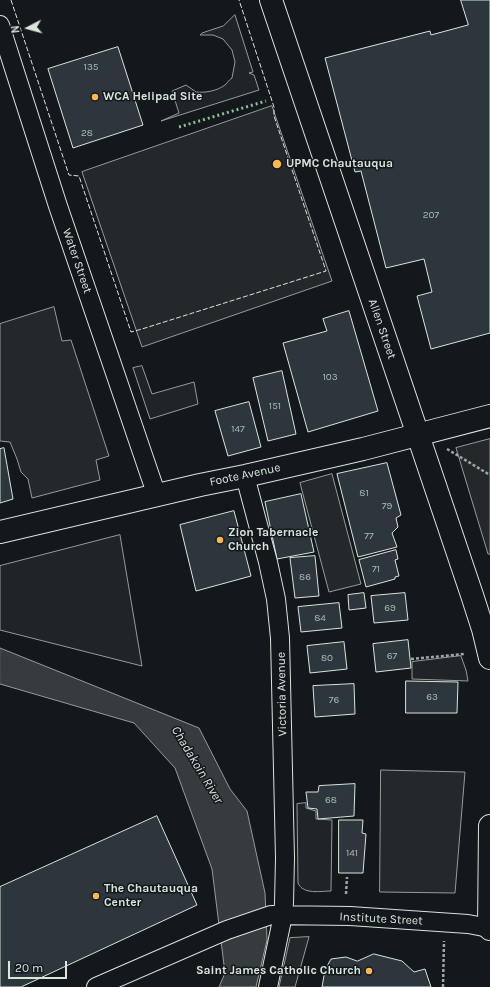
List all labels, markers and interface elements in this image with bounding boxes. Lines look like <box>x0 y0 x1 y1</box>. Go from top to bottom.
north arrow <box>8 8 48 48</box>
text: N <box>9 25 22 34</box>
house number: 135 <box>84 61 98 73</box>
place label: WCA Helipad Site <box>103 90 202 104</box>
marker: WCA Helipad Site <box>90 92 100 102</box>
house number: 28 <box>81 127 93 139</box>
place label: UPMC Chautauqua <box>286 157 393 171</box>
marker: UPMC Chautauqua <box>271 158 283 170</box>
house number: 207 <box>423 209 439 221</box>
street label: Water Street <box>59 227 95 295</box>
street label: Allen Street <box>365 297 399 361</box>
house number: 103 <box>322 371 338 383</box>
house number: 151 <box>269 400 281 412</box>
house number: 147 <box>231 423 245 435</box>
street label: Foote Avenue <box>208 460 282 490</box>
house number: 81 <box>359 487 369 499</box>
house number: 79 <box>382 500 392 512</box>
place label: Zion Tabernacle Church <box>228 526 318 554</box>
house number: 77 <box>364 530 374 542</box>
marker: Zion Tabernacle Church <box>215 535 225 545</box>
house number: 71 <box>372 563 380 575</box>
house number: 86 <box>299 571 311 583</box>
house number: 69 <box>384 602 396 614</box>
house number: 84 <box>314 612 326 624</box>
house number: 67 <box>387 650 397 662</box>
street label: Victoria Avenue <box>274 652 290 736</box>
house number: 80 <box>321 652 333 664</box>
house number: 63 <box>426 691 438 703</box>
house number: 76 <box>329 694 339 706</box>
water label: Chadakoin River <box>168 723 226 807</box>
house number: 68 <box>325 794 337 806</box>
house number: 141 <box>346 847 358 859</box>
place label: The Chautauqua Center <box>104 882 198 910</box>
marker: The Chautauqua Center <box>91 891 101 901</box>
street label: Institute Street <box>339 910 423 928</box>
scale bar <box>10 953 69 979</box>
text: 20 m <box>15 961 43 975</box>
place label: Saint James Catholic Church <box>196 964 361 978</box>
marker: Saint James Catholic Church <box>364 966 374 976</box>

